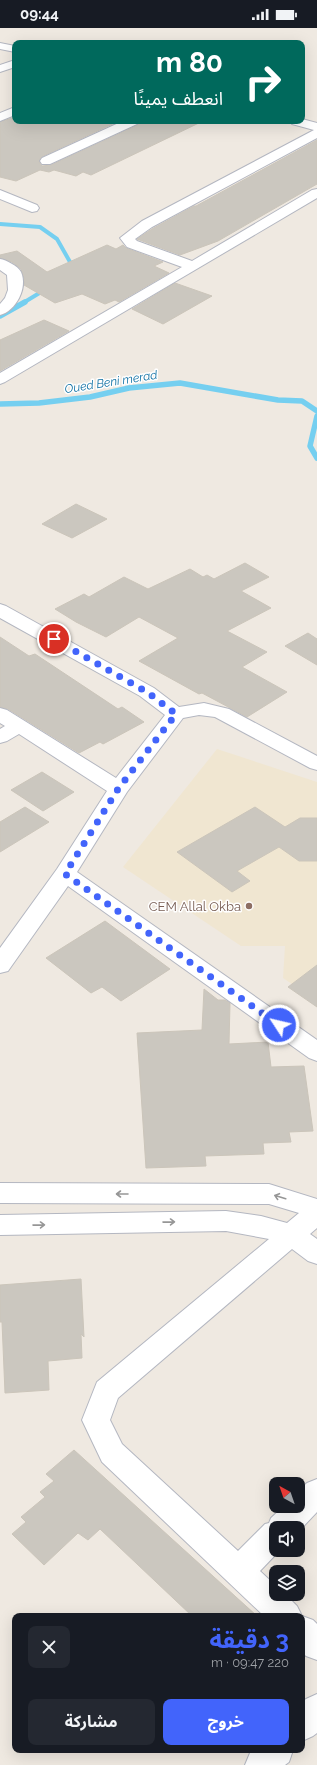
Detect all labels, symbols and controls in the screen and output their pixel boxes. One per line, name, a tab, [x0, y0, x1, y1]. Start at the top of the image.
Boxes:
text: 09:44	[20, 5, 59, 23]
text: 80 m	[156, 46, 223, 79]
icon: right	[237, 56, 289, 108]
text: انعطف يمينًا	[133, 88, 223, 109]
water label: Oued Beni merad	[64, 368, 159, 396]
pin	[37, 622, 71, 656]
icon: arrive	[43, 628, 65, 650]
place label: CEM Allal Okba	[149, 899, 241, 914]
marker: CEM Allal Okba	[244, 901, 254, 911]
position arrow	[258, 1004, 300, 1046]
one-way arrow	[116, 1190, 129, 1198]
one-way arrow	[273, 1193, 286, 1200]
one-way arrow	[162, 1218, 175, 1226]
one-way arrow	[32, 1221, 45, 1229]
north arrow	[269, 1477, 305, 1513]
map controls	[269, 1477, 305, 1601]
button: sound	[269, 1521, 305, 1557]
button: layers	[269, 1565, 305, 1601]
text: 3 دقيقة	[209, 1625, 289, 1654]
button: close	[28, 1626, 70, 1668]
text: 220 m · 09:47	[211, 1655, 289, 1670]
button: مشاركة	[28, 1699, 155, 1745]
button: خروج	[163, 1699, 289, 1745]

